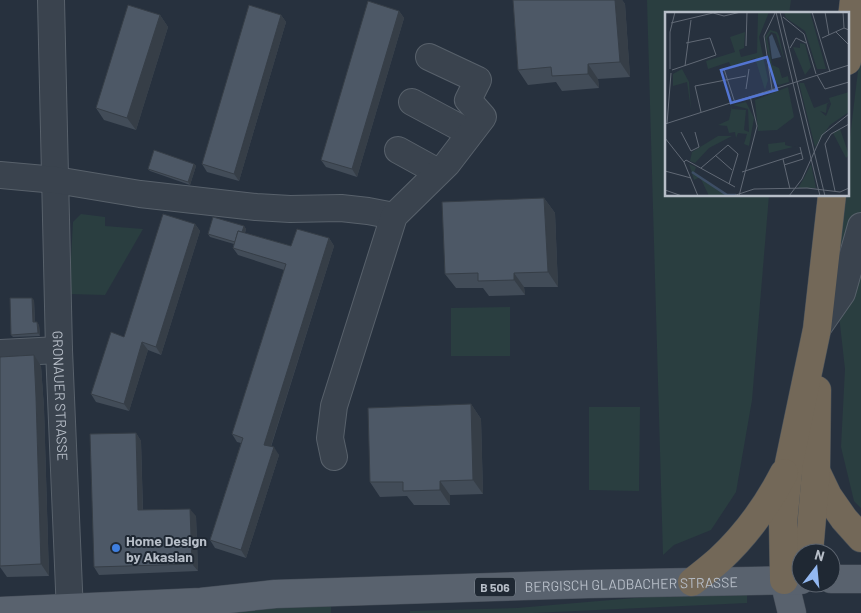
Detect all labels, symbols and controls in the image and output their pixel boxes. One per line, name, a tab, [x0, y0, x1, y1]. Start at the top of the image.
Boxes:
inset map	[665, 12, 848, 196]
street label: GRONAUER STRASSE	[50, 330, 72, 461]
place label: Home Design by Akaslan	[126, 532, 207, 565]
marker: Home Design by Akaslan	[110, 542, 122, 554]
north arrow	[791, 543, 841, 593]
text: N	[813, 546, 827, 564]
street label: BERGISCH GLADBACHER STRASSE	[524, 573, 738, 595]
road number: B 506	[475, 578, 515, 596]

